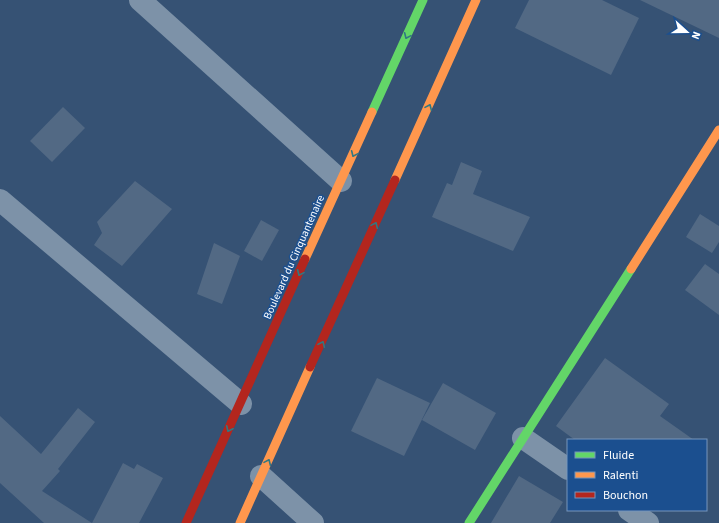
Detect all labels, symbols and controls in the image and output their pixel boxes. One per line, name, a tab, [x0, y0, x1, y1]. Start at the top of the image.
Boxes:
north arrow	[667, 12, 707, 52]
text: N	[688, 29, 704, 42]
one-way arrow	[404, 31, 412, 39]
one-way arrow	[424, 103, 432, 111]
one-way arrow	[350, 150, 358, 157]
street label: Boulevard du Cinquantenaire	[260, 192, 328, 322]
one-way arrow	[371, 222, 379, 229]
one-way arrow	[297, 268, 305, 276]
one-way arrow	[317, 340, 325, 348]
one-way arrow	[226, 425, 234, 433]
legend	[567, 439, 707, 511]
text: Fluide	[603, 447, 634, 464]
one-way arrow	[263, 458, 271, 466]
text: Ralenti	[603, 467, 638, 484]
text: Bouchon	[603, 487, 648, 504]

